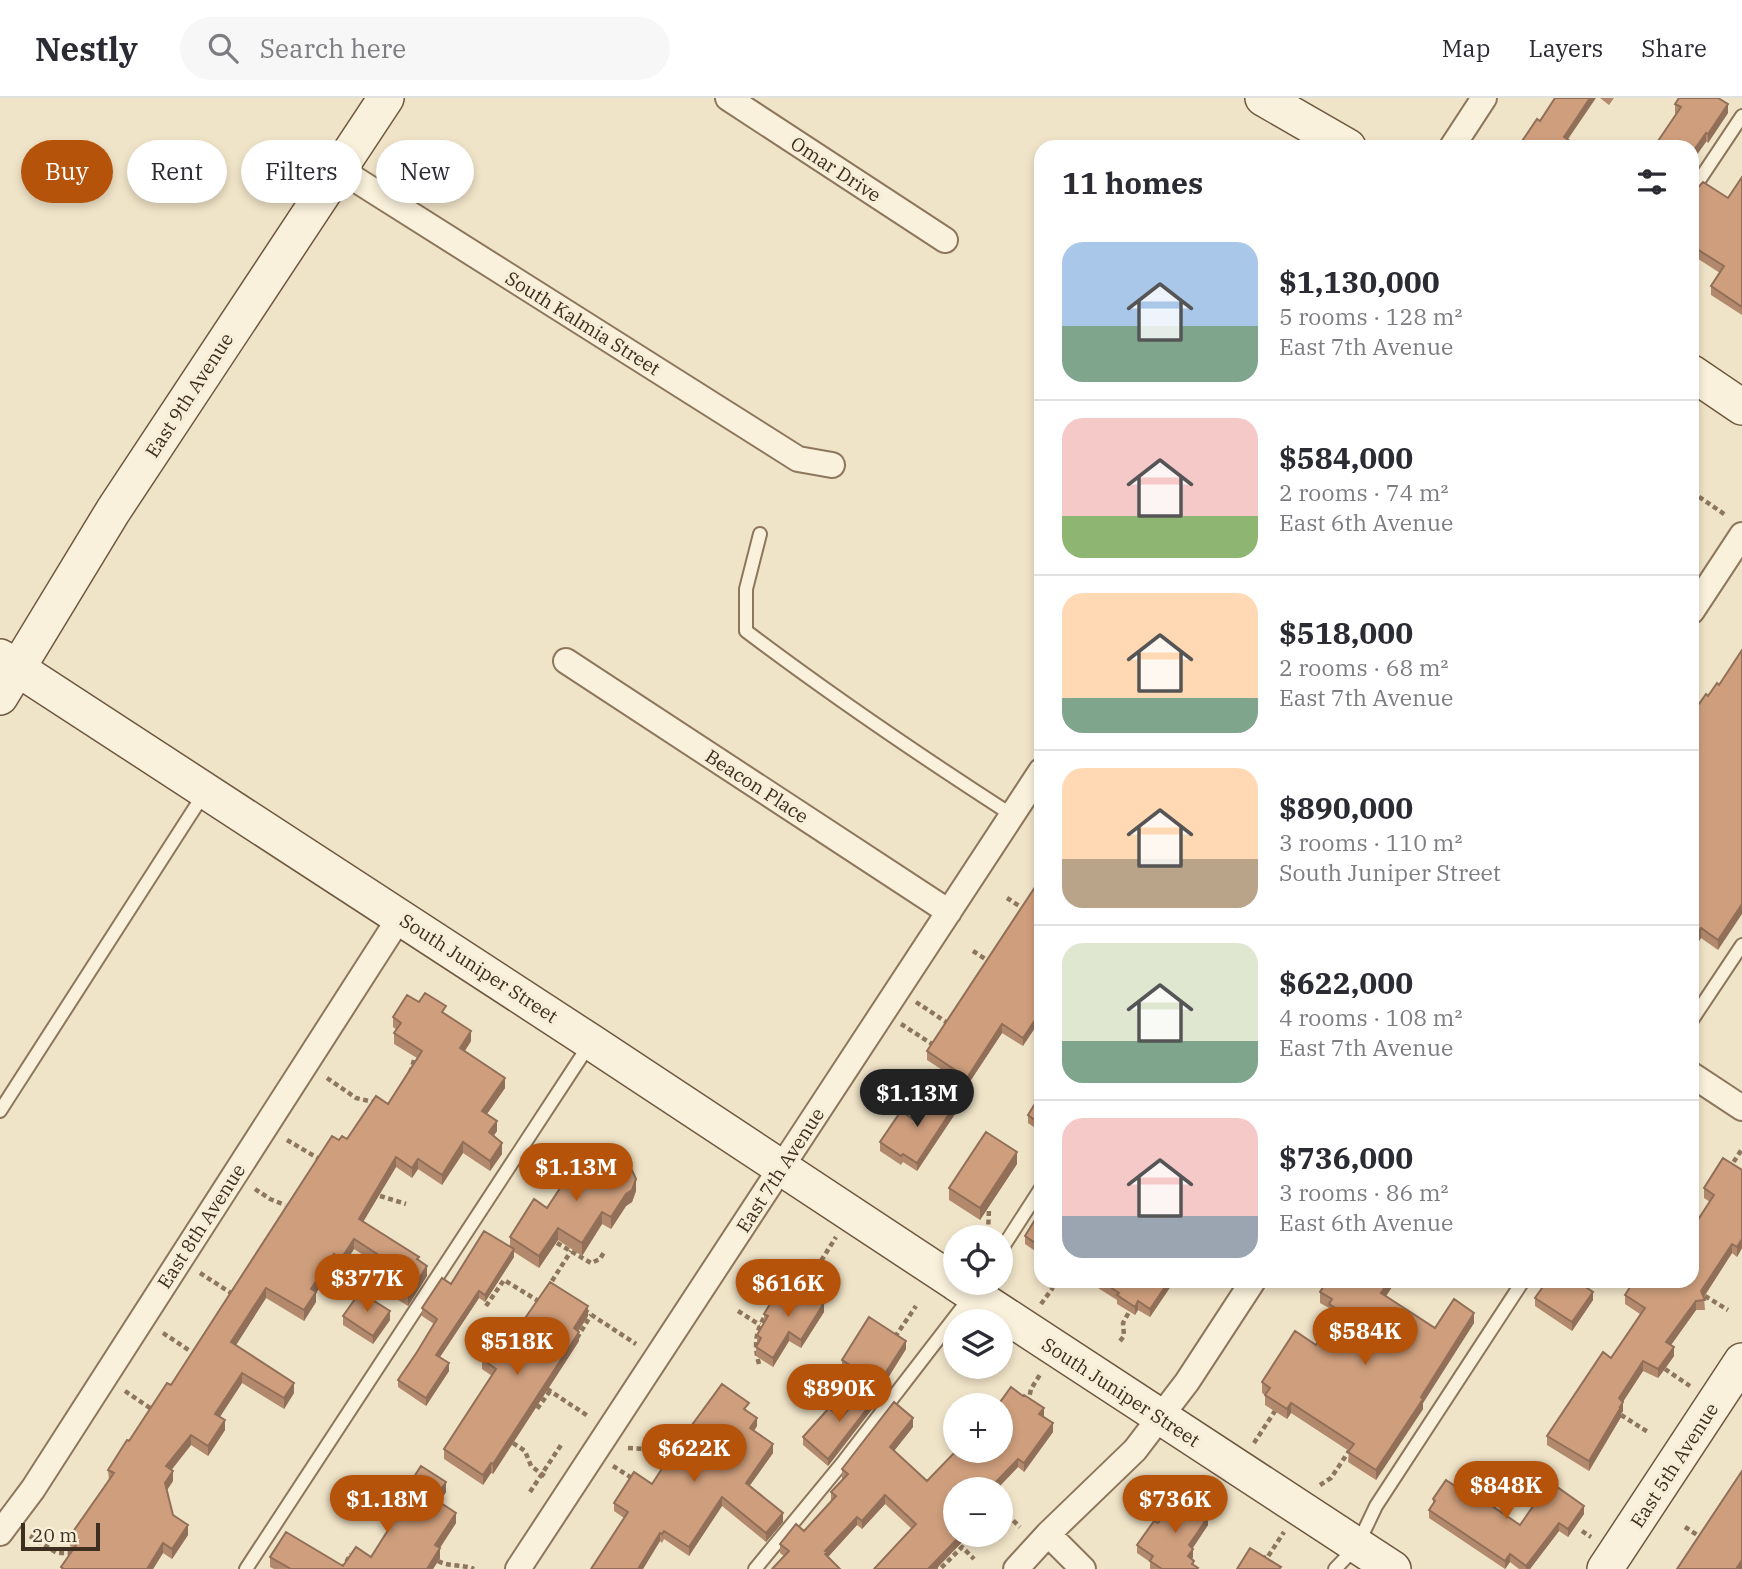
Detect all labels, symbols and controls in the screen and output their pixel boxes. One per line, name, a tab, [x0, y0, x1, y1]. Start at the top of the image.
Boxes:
search box	[180, 17, 670, 80]
text: Nestly	[35, 27, 138, 70]
icon: search	[204, 29, 242, 67]
text: Search here	[260, 31, 406, 65]
text: Map	[1442, 32, 1490, 64]
text: Layers	[1528, 32, 1603, 64]
text: Share	[1641, 32, 1707, 64]
street label: Omar Drive	[786, 131, 886, 207]
chip: Buy	[21, 140, 113, 203]
chip: Rent	[127, 140, 227, 203]
chip: Filters	[241, 140, 362, 203]
chip: New	[376, 140, 474, 203]
text: 11 homes	[1062, 163, 1203, 202]
icon: filters	[1633, 163, 1671, 201]
text: $1,130,000	[1279, 262, 1440, 301]
street label: South Kalmia Street	[501, 266, 665, 381]
icon: home	[1118, 270, 1202, 354]
text: 5 rooms · 128 m²	[1279, 301, 1462, 331]
street label: East 9th Avenue	[140, 328, 238, 462]
text: East 7th Avenue	[1279, 331, 1453, 361]
text: $584,000	[1279, 438, 1413, 477]
icon: home	[1118, 446, 1202, 530]
text: 2 rooms · 74 m²	[1279, 477, 1449, 507]
text: East 6th Avenue	[1279, 507, 1453, 537]
text: $518,000	[1279, 613, 1413, 652]
icon: home	[1118, 621, 1202, 705]
text: 2 rooms · 68 m²	[1279, 652, 1449, 682]
text: East 7th Avenue	[1279, 682, 1453, 712]
street label: Beacon Place	[701, 744, 813, 828]
text: $890,000	[1279, 788, 1413, 827]
icon: home	[1118, 796, 1202, 880]
text: 3 rooms · 110 m²	[1279, 827, 1462, 857]
text: South Juniper Street	[1279, 857, 1501, 887]
street label: South Juniper Street	[396, 908, 563, 1028]
text: $622,000	[1279, 963, 1413, 1002]
icon: home	[1118, 971, 1202, 1055]
text: 4 rooms · 108 m²	[1279, 1002, 1462, 1032]
text: East 7th Avenue	[1279, 1032, 1453, 1062]
pin: $1.13M	[860, 1070, 974, 1129]
text: $1.13M	[876, 1077, 958, 1107]
street label: East 7th Avenue	[731, 1103, 829, 1237]
text: $736,000	[1279, 1138, 1413, 1177]
pin: $1.13M	[519, 1144, 633, 1203]
icon: home	[1118, 1146, 1202, 1230]
text: $1.13M	[535, 1151, 617, 1181]
street label: East 8th Avenue	[152, 1159, 250, 1293]
text: 3 rooms · 86 m²	[1279, 1177, 1449, 1207]
text: East 6th Avenue	[1279, 1207, 1453, 1237]
map controls	[943, 1225, 1013, 1547]
button: locate	[943, 1225, 1013, 1295]
pin: $377K	[318, 1254, 416, 1314]
pin: $616K	[739, 1260, 837, 1319]
text: $377K	[331, 1262, 403, 1292]
text: $616K	[752, 1267, 824, 1297]
pin: $584K	[1316, 1308, 1414, 1367]
button: layers	[943, 1309, 1013, 1379]
text: $584K	[1329, 1315, 1401, 1345]
pin: $518K	[468, 1318, 566, 1377]
text: $518K	[481, 1325, 553, 1355]
street label: South Juniper Street	[1038, 1332, 1205, 1452]
pin: $890K	[790, 1364, 888, 1424]
text: $890K	[803, 1372, 875, 1402]
button: +	[943, 1393, 1013, 1463]
street label: East 5th Avenue	[1625, 1398, 1723, 1532]
pin: $622K	[645, 1424, 743, 1484]
text: $622K	[658, 1432, 730, 1462]
pin: $848K	[1457, 1462, 1555, 1521]
text: $848K	[1470, 1469, 1542, 1499]
pin: $1.18M	[330, 1476, 444, 1535]
pin: $736K	[1126, 1476, 1224, 1535]
button: −	[943, 1477, 1013, 1547]
text: $1.18M	[346, 1483, 428, 1513]
text: $736K	[1139, 1483, 1211, 1513]
scale bar	[21, 1520, 100, 1552]
text: 20 m	[32, 1523, 77, 1547]

